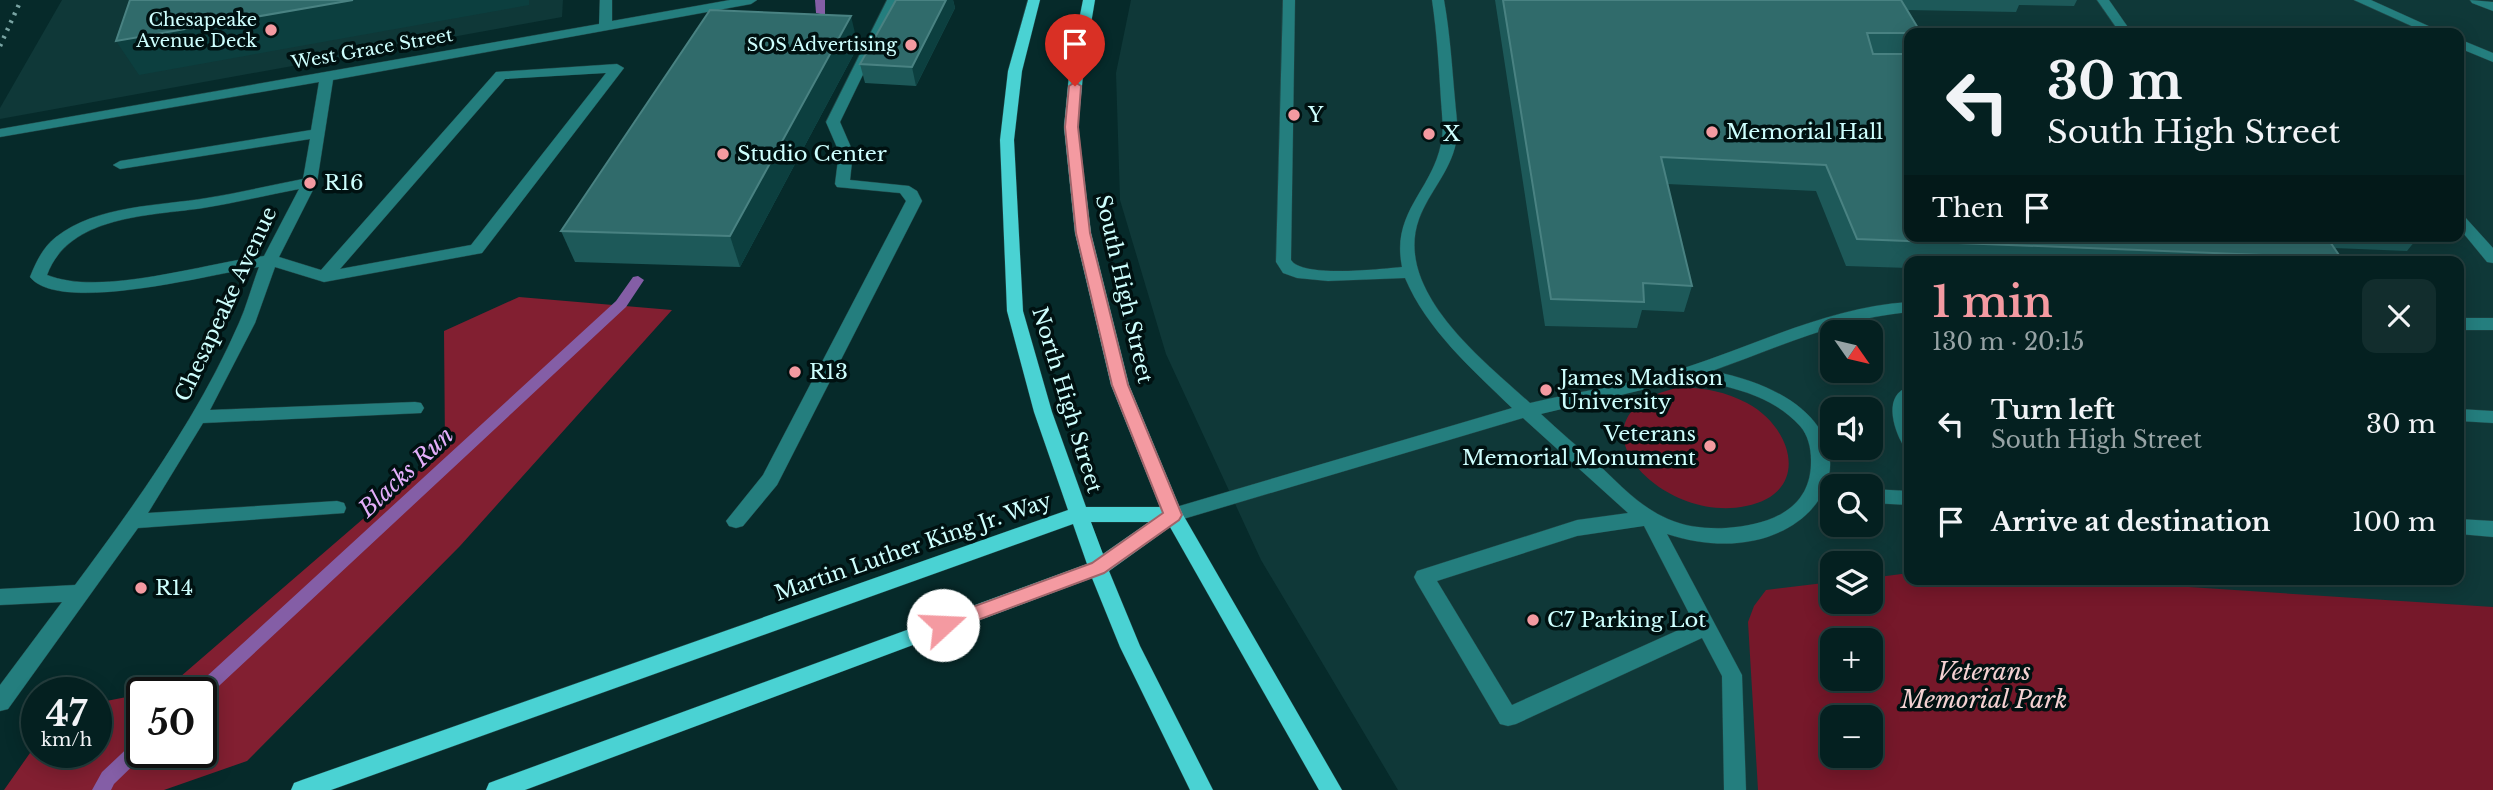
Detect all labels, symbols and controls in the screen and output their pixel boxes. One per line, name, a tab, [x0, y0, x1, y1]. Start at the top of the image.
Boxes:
place label: Chesapeake Avenue Deck	[135, 9, 257, 52]
pin	[1045, 14, 1105, 86]
marker: Chesapeake Avenue Deck	[263, 22, 279, 38]
street label: West Grace Street	[288, 24, 455, 74]
icon: arrive	[1056, 25, 1094, 63]
place label: SOS Advertising	[747, 34, 897, 56]
marker: SOS Advertising	[903, 37, 919, 53]
text: 30 m	[2047, 51, 2182, 112]
icon: left	[1932, 56, 2023, 147]
place label: Y	[1307, 102, 1324, 128]
marker: Y	[1286, 107, 1302, 123]
text: South High Street	[2047, 112, 2340, 152]
place label: Memorial Hall	[1726, 119, 1883, 145]
place label: X	[1443, 121, 1461, 147]
marker: Memorial Hall	[1704, 124, 1720, 140]
marker: X	[1421, 126, 1437, 142]
place label: Studio Center	[737, 141, 887, 167]
marker: Studio Center	[715, 146, 731, 162]
place label: R16	[324, 170, 363, 196]
marker: R16	[302, 175, 318, 191]
icon: arrive	[2018, 189, 2056, 227]
street label: South High Street	[1090, 192, 1158, 386]
text: Then	[1932, 192, 2004, 224]
street label: Chesapeake Avenue	[169, 203, 283, 405]
text: 1 min	[1932, 276, 2053, 328]
button: close	[2362, 279, 2436, 353]
street label: North High Street	[1026, 304, 1108, 496]
north arrow	[1820, 320, 1883, 383]
map controls	[1820, 320, 1883, 768]
text: 130 m · 20:15	[1932, 328, 2084, 356]
place label: R13	[809, 359, 848, 385]
marker: R13	[787, 364, 803, 380]
place label: James Madison University	[1557, 365, 1723, 415]
marker: James Madison University	[1538, 382, 1554, 398]
text: Turn left	[1991, 394, 2115, 426]
button: sound	[1820, 397, 1883, 460]
icon: left	[1932, 405, 1970, 443]
text: 30 m	[2366, 408, 2436, 440]
water label: Blacks Run	[352, 421, 459, 524]
place label: Veterans Memorial Monument	[1462, 421, 1696, 471]
text: South High Street	[1991, 426, 2202, 454]
marker: Veterans Memorial Monument	[1702, 438, 1718, 454]
button: search	[1820, 474, 1883, 537]
street label: Martin Luther King Jr. Way	[771, 487, 1055, 607]
icon: arrive	[1932, 503, 1970, 541]
text: Arrive at destination	[1991, 506, 2271, 538]
text: 100 m	[2352, 506, 2436, 538]
button: layers	[1820, 551, 1883, 614]
place label: R14	[155, 575, 193, 601]
marker: R14	[133, 580, 149, 596]
position arrow	[906, 588, 980, 662]
place label: C7 Parking Lot	[1547, 607, 1706, 633]
marker: C7 Parking Lot	[1525, 612, 1541, 628]
button: +	[1820, 628, 1883, 691]
park label: Veterans Memorial Park	[1900, 657, 2067, 714]
speed limit sign: 50	[126, 677, 217, 768]
text: 47	[46, 692, 87, 735]
button: −	[1820, 705, 1883, 768]
text: km/h	[41, 729, 92, 751]

